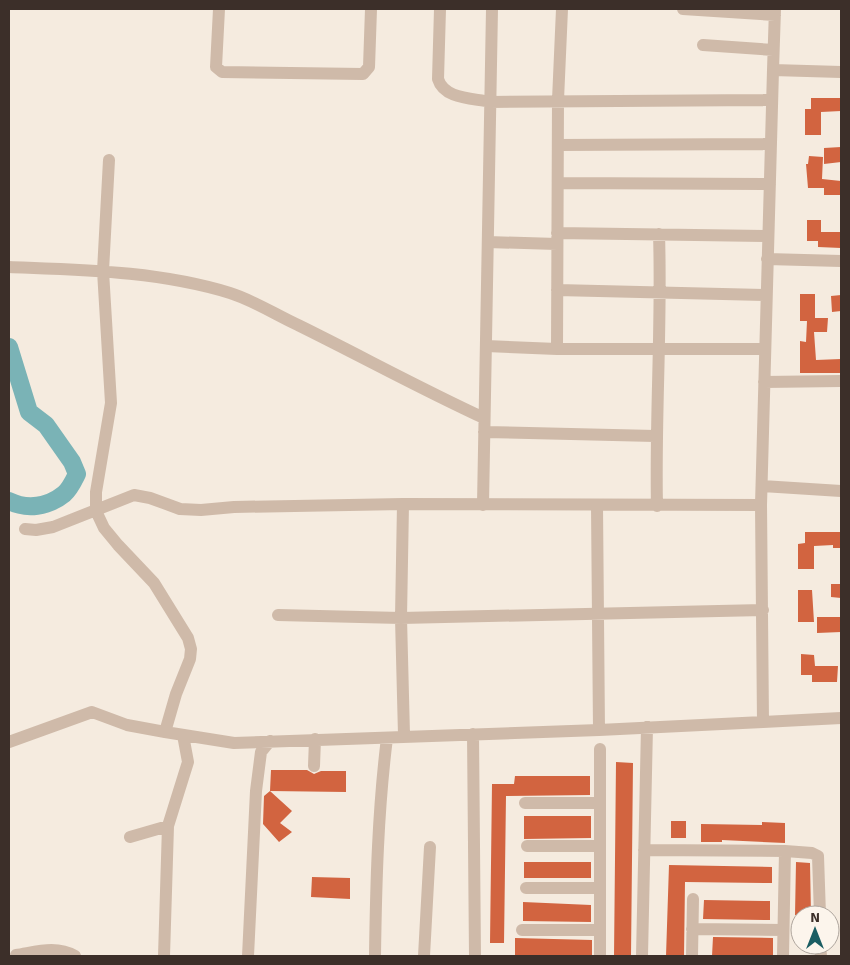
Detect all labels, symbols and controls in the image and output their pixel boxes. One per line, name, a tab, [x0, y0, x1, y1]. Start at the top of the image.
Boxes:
north arrow	[790, 905, 840, 955]
text: N	[810, 909, 820, 926]

